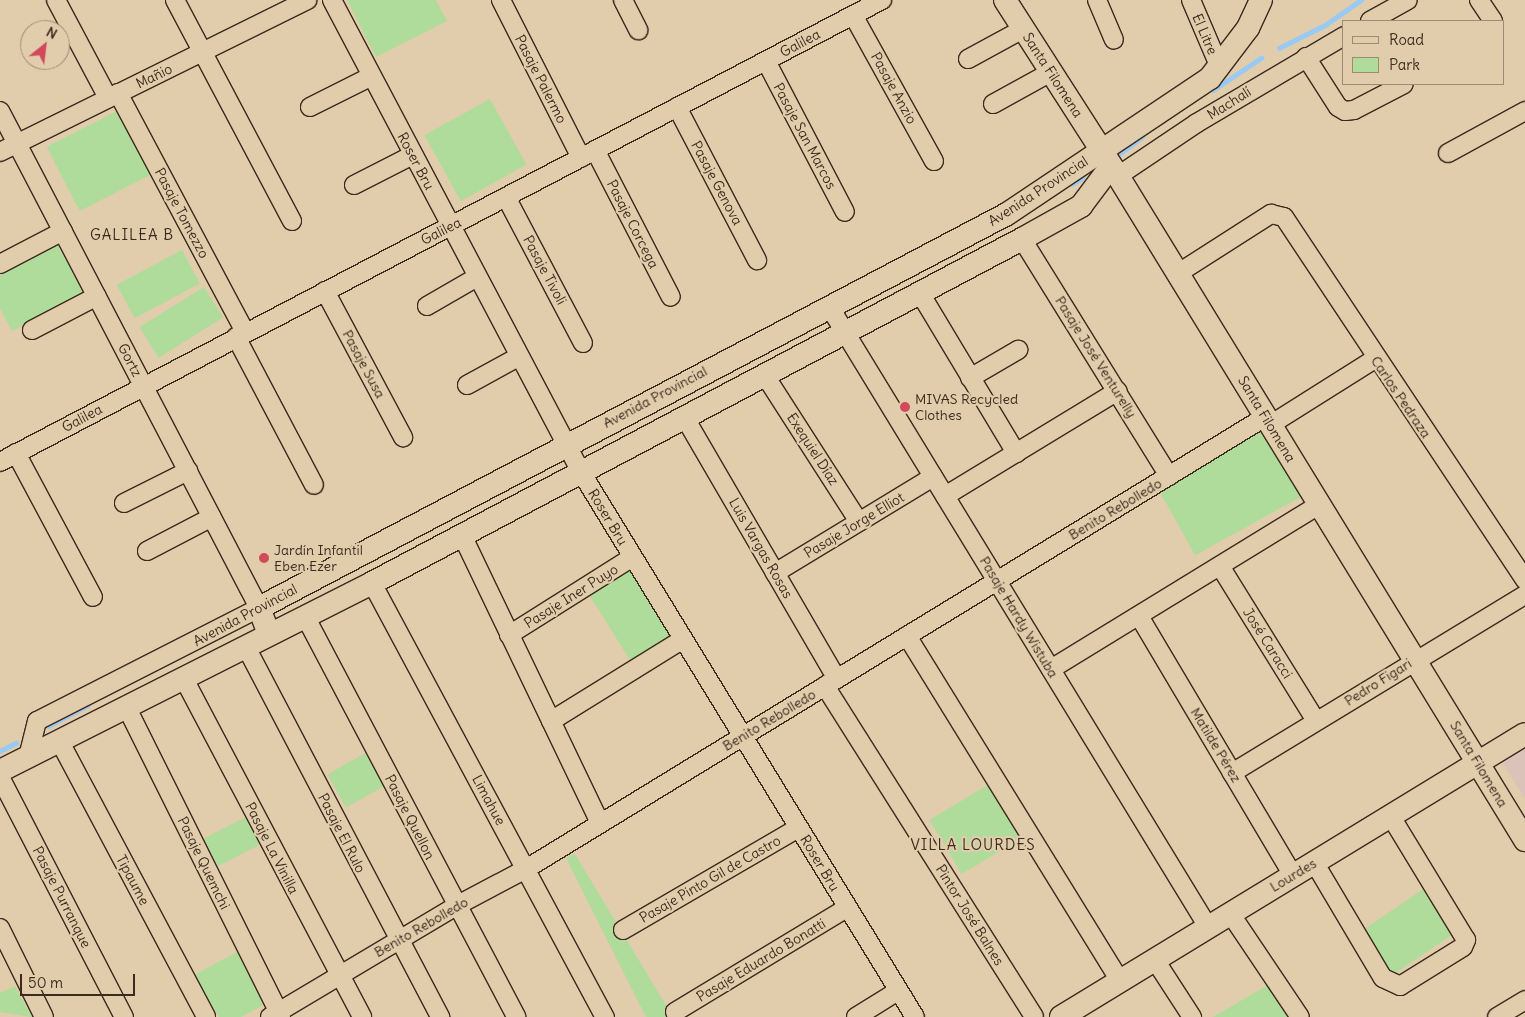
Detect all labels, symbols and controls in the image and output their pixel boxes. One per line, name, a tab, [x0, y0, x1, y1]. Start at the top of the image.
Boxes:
street label: El Litre	[1189, 11, 1221, 57]
north arrow	[20, 20, 70, 70]
legend	[1342, 20, 1505, 85]
text: N	[43, 23, 60, 43]
street label: Galilea	[777, 25, 823, 61]
street label: Santa Filomena	[1019, 29, 1087, 121]
text: Road	[1389, 30, 1424, 49]
street label: Pasaje Palermo	[511, 32, 571, 126]
street label: Pasaje Anzio	[867, 49, 921, 127]
text: Park	[1389, 55, 1420, 74]
street label: Mañio	[133, 60, 175, 92]
street label: Pasaje San Marcos	[770, 80, 840, 192]
street label: Machalí	[1204, 83, 1254, 123]
street label: Roser Bru	[394, 129, 438, 193]
street label: Pasaje Genova	[688, 138, 746, 228]
street label: Avenida Provincial	[985, 153, 1091, 229]
street label: Pasaje Tomezzo	[151, 165, 213, 261]
street label: Pasaje Corcega	[603, 177, 663, 271]
street label: Galilea	[418, 214, 464, 248]
district label: GALILEA B	[89, 226, 175, 244]
street label: Pasaje Tivoli	[520, 233, 570, 307]
street label: Pasaje José Venturelly	[1052, 293, 1140, 421]
street label: Pasaje Susa	[339, 327, 389, 401]
street label: Gortz	[114, 341, 146, 379]
street label: Carlos Pedraza	[1367, 353, 1435, 441]
street label: Avenida Provincial	[600, 363, 710, 431]
street label: Santa Filomena	[1235, 373, 1299, 465]
place label: MIVAS Recycled Clothes	[915, 391, 1018, 424]
street label: Galilea	[59, 400, 105, 436]
marker: MIVAS Recycled Clothes	[899, 401, 911, 413]
street label: Exequiel Díaz	[783, 410, 843, 488]
street label: Benito Rebolledo	[1065, 475, 1165, 543]
street label: Roser Bru	[585, 486, 631, 548]
street label: Pasaje Jorge Elliot	[801, 489, 907, 561]
street label: Luis Vargas Rosas	[725, 495, 797, 601]
place label: Jardín Infantil Eben Ezer	[274, 542, 363, 574]
marker: Jardín Infantil Eben Ezer	[258, 552, 270, 564]
street label: Pasaje Hardy Wistuba	[976, 553, 1062, 681]
street label: Pasaje Iner Puyo	[521, 560, 621, 632]
street label: Avenida Provincial	[190, 581, 300, 649]
street label: José Caracci	[1240, 605, 1296, 681]
street label: Pedro Figari	[1341, 655, 1415, 709]
street label: Benito Rebolledo	[719, 686, 819, 754]
street label: Matilde Pérez	[1187, 705, 1245, 785]
street label: Santa Filomena	[1447, 718, 1511, 810]
street label: Pasaje Quellon	[381, 772, 439, 862]
street label: Limahue	[469, 772, 509, 828]
street label: Pasaje El Rulo	[315, 790, 369, 876]
street label: Pasaje La Vinilla	[242, 799, 302, 897]
street label: Pasaje Quemchi	[174, 814, 234, 912]
street label: Pasaje Pinto Gil de Castro	[636, 832, 784, 926]
street label: Roser Bru	[797, 832, 843, 894]
district label: VILLA LOURDES	[909, 836, 1037, 854]
street label: Pasaje Purranque	[29, 843, 95, 951]
street label: Tipaume	[113, 852, 153, 908]
street label: Lourdes	[1267, 855, 1319, 895]
street label: Pintor José Balnes	[932, 861, 1008, 969]
street label: Benito Rebolledo	[371, 893, 471, 961]
street label: Pasaje Eduardo Bonatti	[693, 915, 829, 1005]
scale bar	[22, 964, 138, 996]
text: 50 m	[28, 973, 63, 992]

